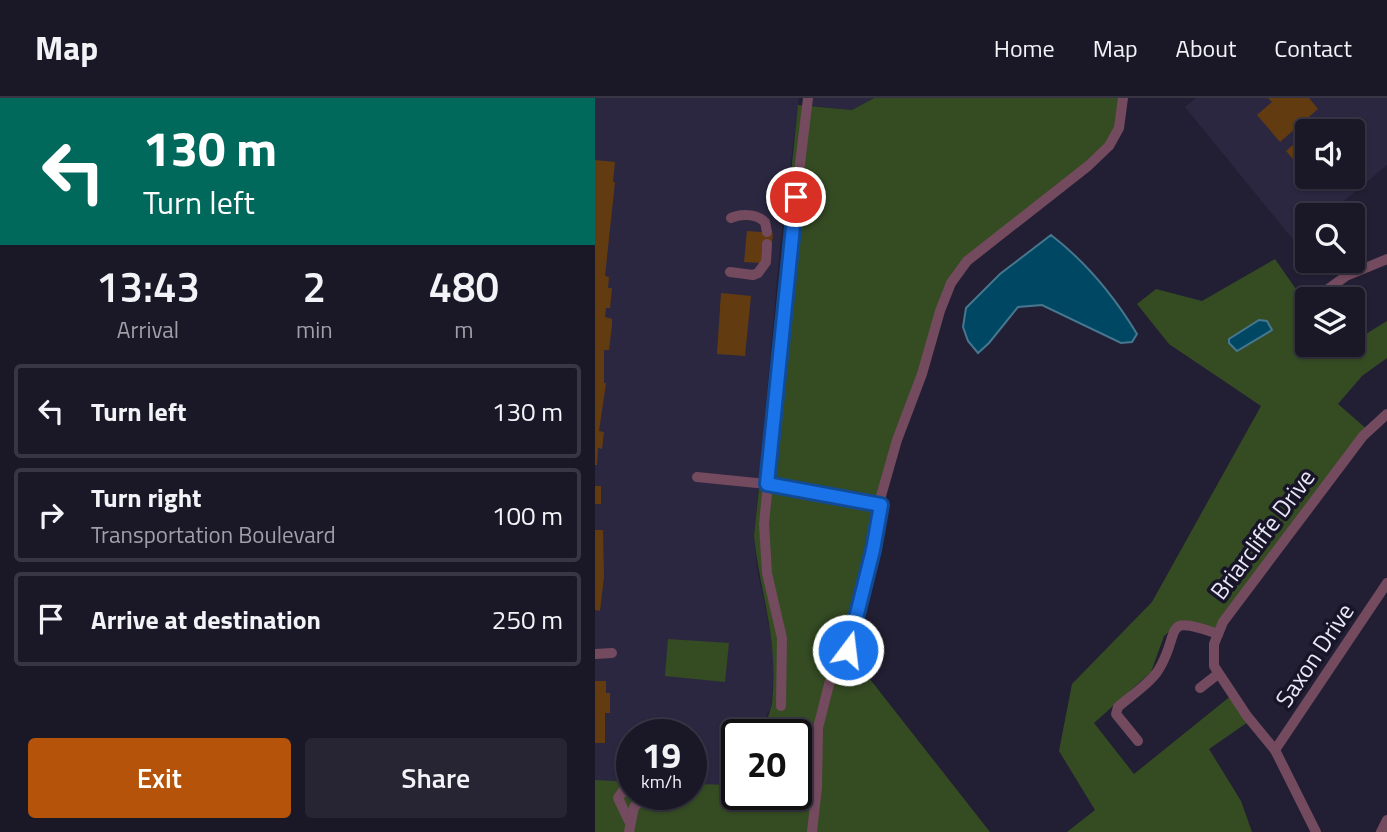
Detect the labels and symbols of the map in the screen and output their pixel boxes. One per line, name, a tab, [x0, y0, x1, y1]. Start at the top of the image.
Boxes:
pin	[766, 167, 826, 227]
street label: Briarcliffe Drive	[1201, 461, 1323, 607]
street label: Saxon Drive	[1266, 596, 1362, 714]
position arrow	[811, 613, 885, 687]
speed limit sign: 20	[721, 719, 812, 810]

